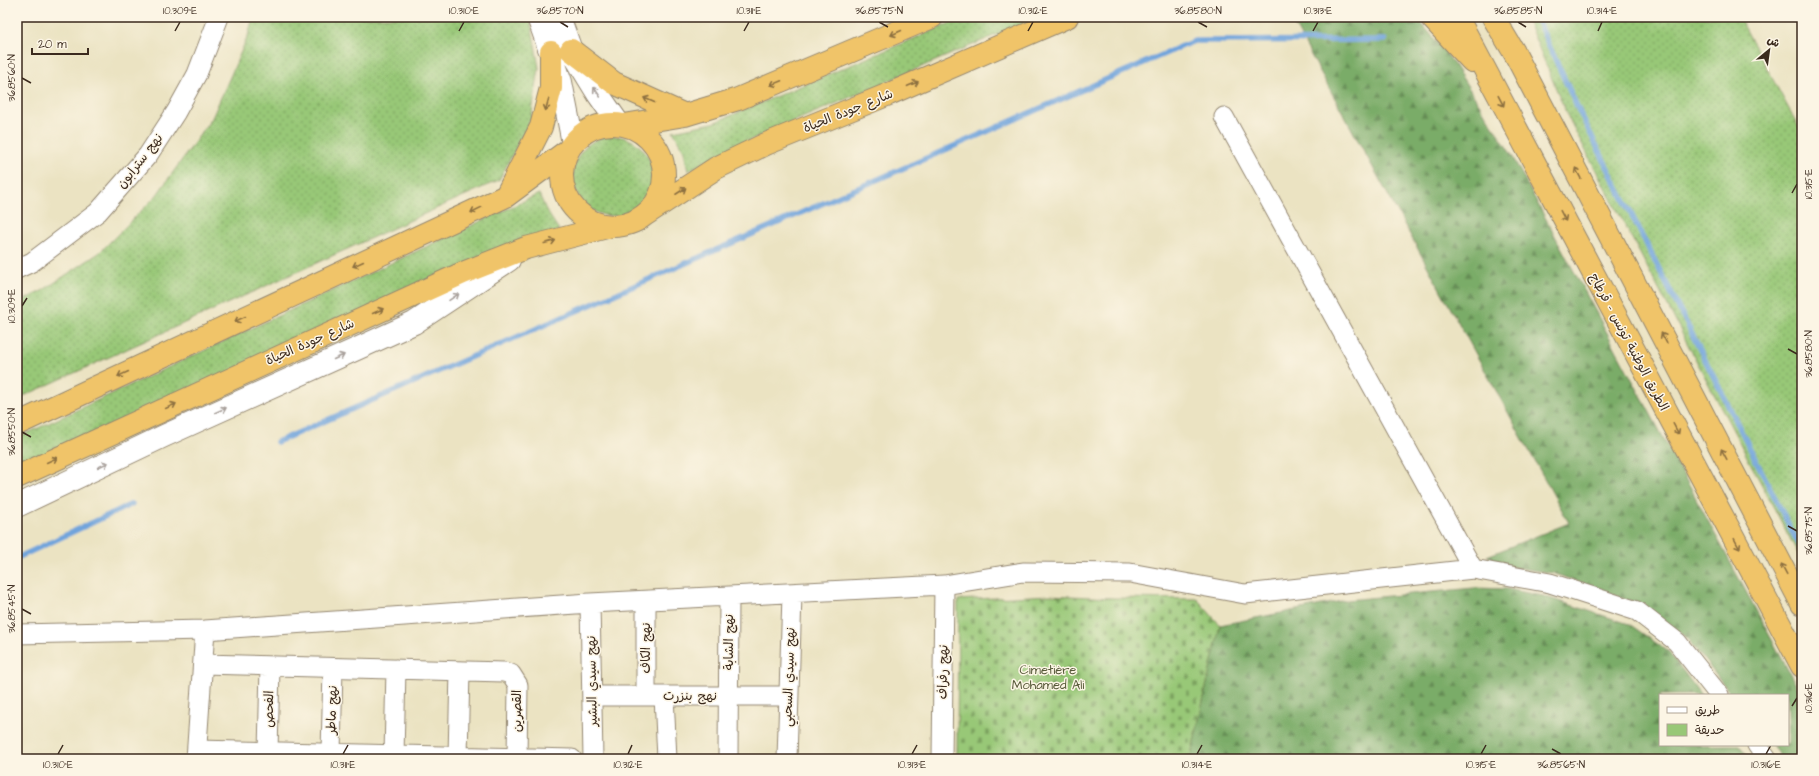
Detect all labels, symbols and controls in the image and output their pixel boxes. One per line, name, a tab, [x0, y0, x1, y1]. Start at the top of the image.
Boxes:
text: 10.309°E	[163, 4, 197, 18]
text: 10.310°E	[449, 4, 479, 18]
text: 36.8570°N	[536, 4, 584, 18]
text: 10.311°E	[737, 4, 761, 18]
text: 36.8575°N	[855, 4, 903, 18]
text: 10.312°E	[1018, 4, 1048, 18]
text: 36.8580°N	[1174, 4, 1222, 18]
text: 10.313°E	[1304, 4, 1332, 18]
text: 36.8585°N	[1494, 4, 1542, 18]
text: 10.314°E	[1587, 4, 1617, 18]
one-way arrow	[891, 29, 903, 37]
scale bar	[32, 30, 88, 56]
north arrow	[1749, 30, 1789, 70]
text: ش	[1765, 32, 1783, 51]
text: 20 m	[38, 36, 67, 53]
text: 36.8560°N	[5, 54, 19, 102]
one-way arrow	[771, 80, 783, 87]
one-way arrow	[906, 80, 918, 87]
street label: شارع جودة الحياة	[800, 85, 896, 137]
one-way arrow	[593, 87, 601, 98]
one-way arrow	[1498, 95, 1506, 107]
one-way arrow	[643, 96, 655, 103]
one-way arrow	[543, 98, 550, 111]
street label: نهج سترابون	[113, 130, 167, 192]
one-way arrow	[1574, 168, 1581, 180]
text: 10.315°E	[1802, 169, 1816, 199]
one-way arrow	[675, 187, 686, 195]
one-way arrow	[471, 207, 483, 214]
one-way arrow	[1559, 210, 1567, 222]
one-way arrow	[543, 238, 556, 245]
one-way arrow	[352, 261, 364, 268]
street label: الطريق الوطنية تونس - قرطاج	[1585, 270, 1673, 414]
text: 10.309°E	[5, 289, 19, 323]
one-way arrow	[448, 293, 459, 301]
one-way arrow	[372, 307, 384, 314]
street label: شارع جودة الحياة	[263, 314, 357, 370]
one-way arrow	[235, 316, 247, 323]
text: 36.8580°N	[1802, 330, 1816, 378]
one-way arrow	[1660, 333, 1667, 345]
one-way arrow	[333, 353, 345, 360]
one-way arrow	[117, 371, 129, 378]
one-way arrow	[164, 402, 176, 409]
one-way arrow	[214, 406, 226, 413]
text: 36.8550°N	[5, 408, 19, 456]
one-way arrow	[1673, 423, 1680, 435]
one-way arrow	[1720, 448, 1727, 460]
one-way arrow	[46, 456, 58, 463]
one-way arrow	[96, 461, 108, 468]
text: 36.8575°N	[1802, 507, 1816, 555]
one-way arrow	[1734, 538, 1742, 550]
one-way arrow	[1780, 563, 1787, 575]
text: 36.8545°N	[5, 585, 19, 633]
street label: نهج الشابة	[720, 614, 738, 670]
street label: نهج الكاف	[637, 622, 655, 674]
street label: نهج سيدي السحبي	[778, 627, 802, 727]
street label: نهج سيدي البشير	[582, 635, 602, 728]
street label: نهج رفراف	[934, 644, 952, 700]
park label: Cimetière Mohamed Ali	[1012, 661, 1084, 694]
text: 10.316°E	[1802, 683, 1816, 713]
street label: نهج ماطر	[322, 685, 342, 736]
street label: نهج بنزرت	[663, 687, 717, 705]
street label: الفحص	[260, 690, 278, 728]
street label: القصرين	[508, 690, 526, 732]
legend	[1659, 694, 1789, 746]
text: طريق	[1695, 702, 1720, 719]
text: حديقة	[1695, 722, 1724, 739]
text: 10.310°E	[43, 758, 73, 772]
text: 10.311°E	[331, 758, 355, 772]
text: 10.312°E	[613, 758, 643, 772]
text: 10.313°E	[898, 758, 926, 772]
text: 10.314°E	[1182, 758, 1212, 772]
text: 10.315°E	[1466, 758, 1496, 772]
text: 36.8565°N	[1537, 758, 1585, 772]
text: 10.316°E	[1751, 758, 1781, 772]

